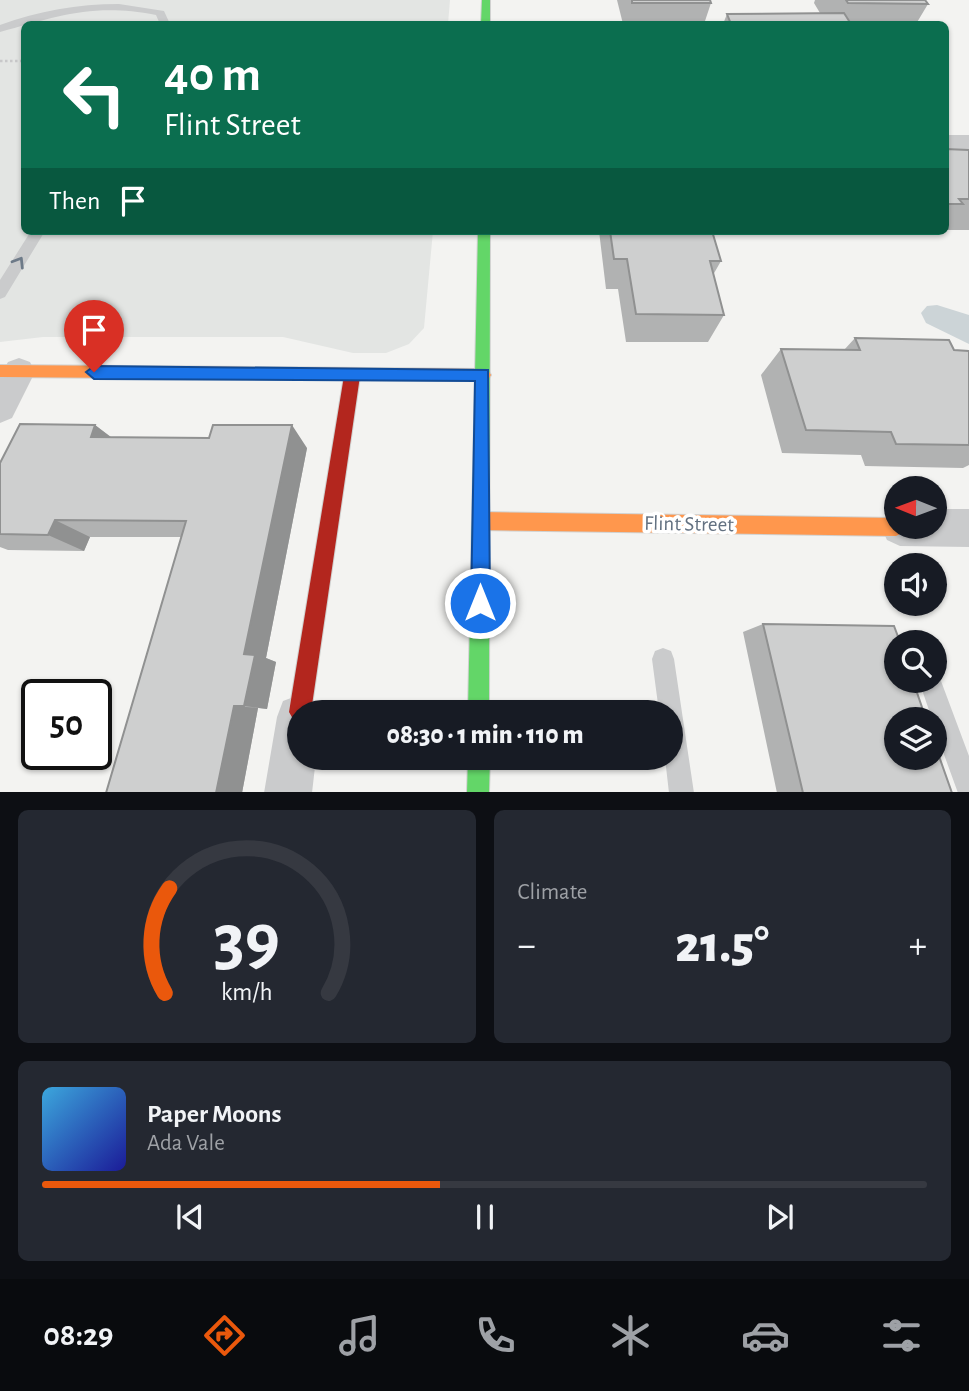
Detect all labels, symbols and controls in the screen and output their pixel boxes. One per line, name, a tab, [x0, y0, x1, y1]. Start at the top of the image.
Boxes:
icon: left	[49, 49, 140, 140]
text: 40 m	[164, 51, 261, 100]
text: Flint Street	[164, 109, 301, 141]
icon: arrive	[114, 182, 152, 220]
text: Then	[49, 188, 100, 214]
one-way arrow	[11, 256, 24, 269]
pin	[64, 300, 124, 372]
icon: arrive	[75, 311, 113, 349]
north arrow	[884, 476, 947, 539]
map controls	[884, 476, 947, 770]
street label: Flint Street	[644, 513, 734, 535]
button: sound	[884, 553, 947, 616]
position arrow	[443, 566, 517, 640]
button: search	[884, 630, 947, 693]
speed limit sign: 50	[21, 679, 112, 770]
button: layers	[884, 707, 947, 770]
text: 08:30 · 1 min · 110 m	[386, 722, 584, 748]
text: Climate	[518, 881, 587, 904]
text: 39	[213, 905, 280, 978]
text: 21.5°	[675, 919, 769, 971]
text: −	[518, 927, 536, 965]
text: +	[909, 927, 927, 965]
text: km/h	[221, 979, 273, 1004]
text: Paper Moons	[147, 1101, 282, 1127]
text: Ada Vale	[147, 1132, 225, 1155]
icon: previous	[171, 1198, 209, 1236]
icon: pause	[466, 1198, 504, 1236]
icon: next	[761, 1198, 799, 1236]
icon: directions	[200, 1311, 249, 1360]
icon: music	[335, 1311, 384, 1360]
icon: phone	[471, 1311, 520, 1360]
icon: climate	[606, 1311, 655, 1360]
icon: car	[741, 1311, 790, 1360]
icon: filters	[877, 1311, 926, 1360]
text: 08:29	[43, 1319, 114, 1351]

